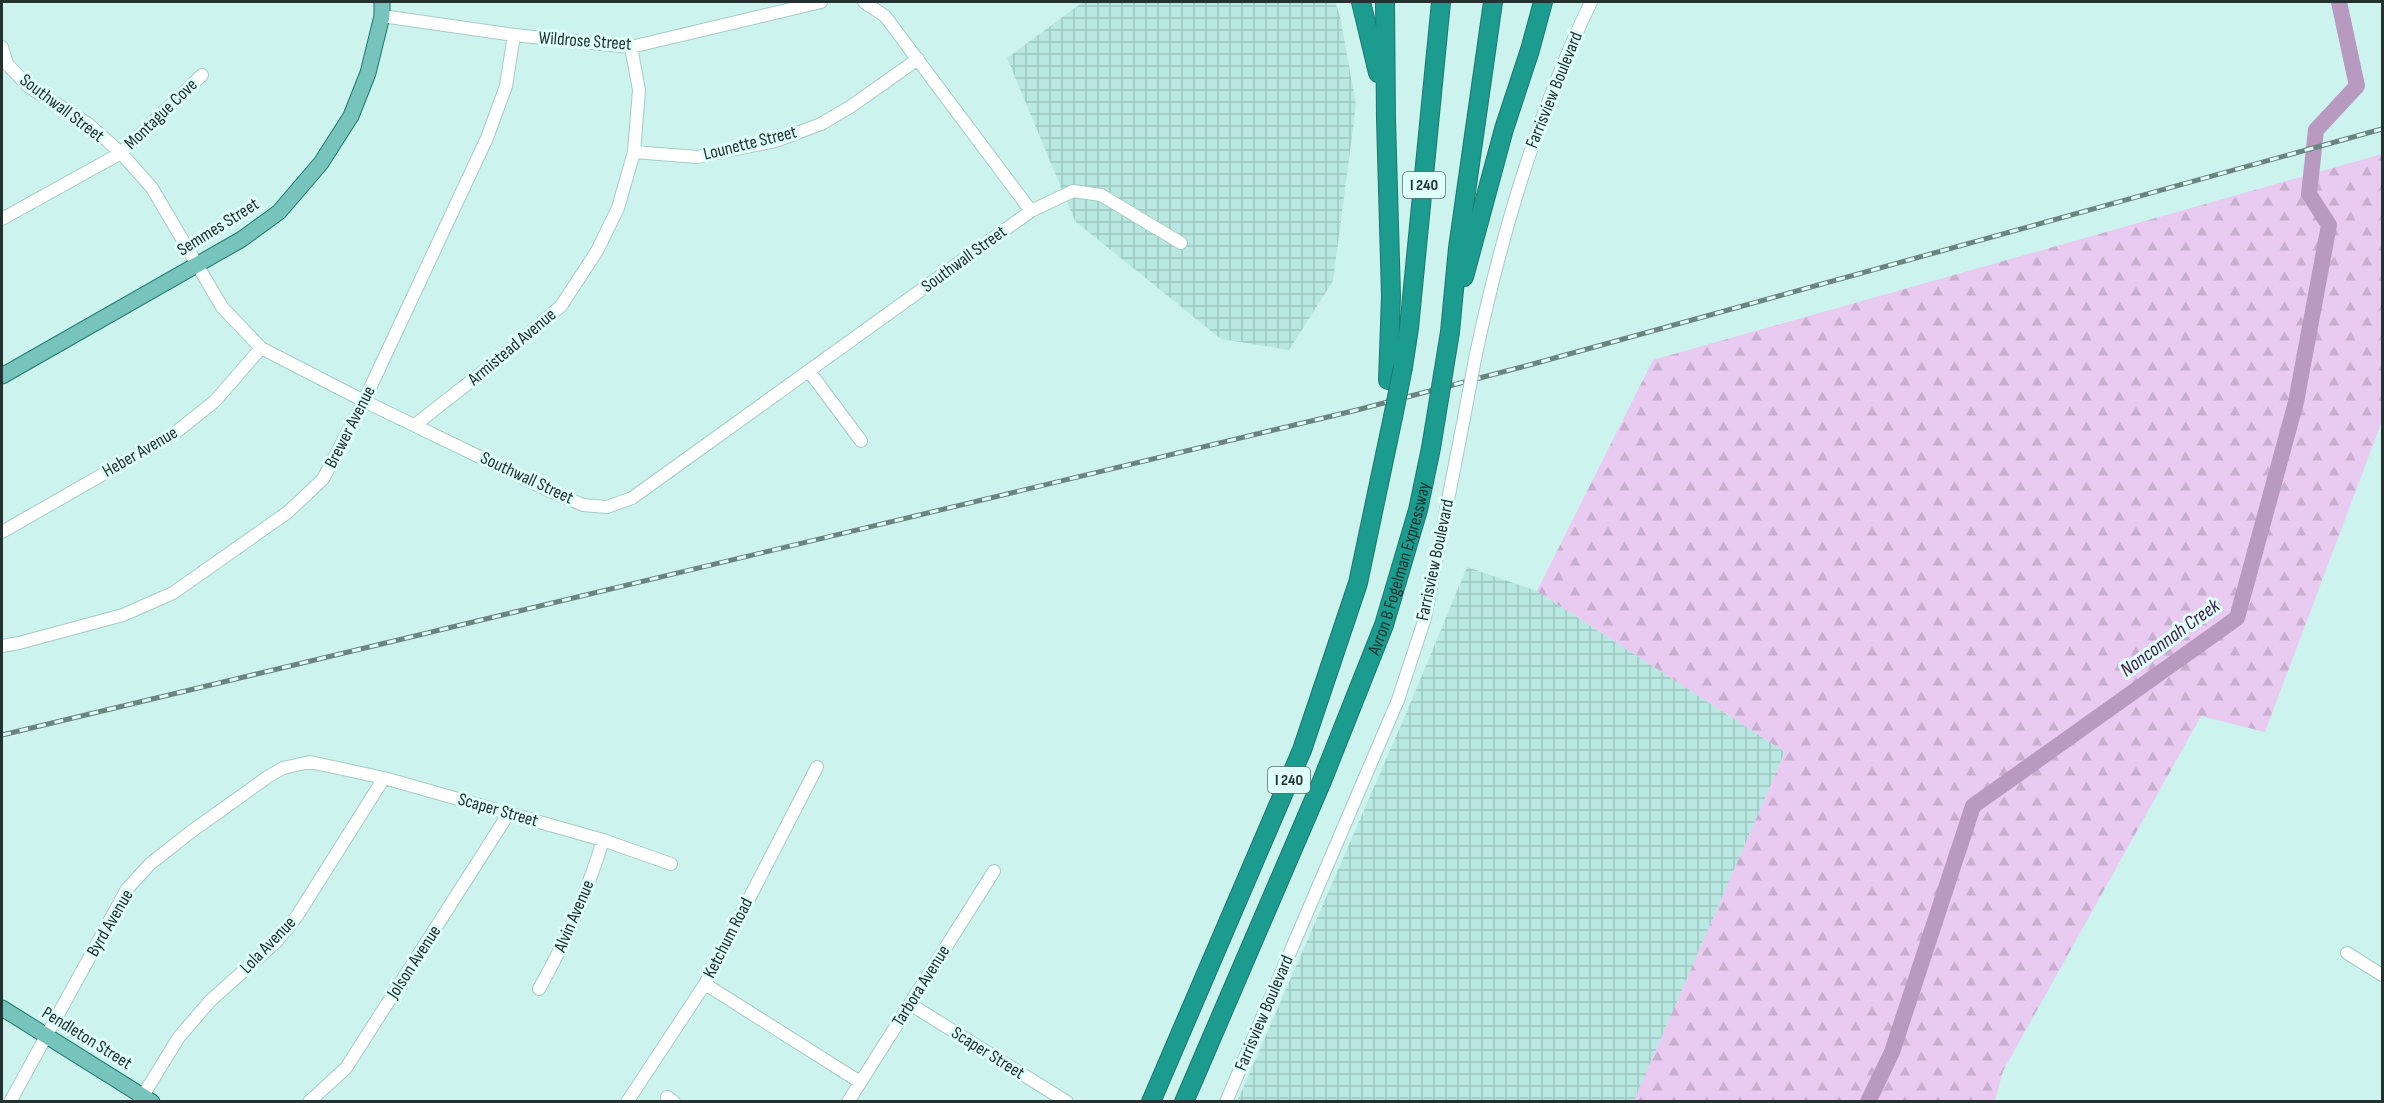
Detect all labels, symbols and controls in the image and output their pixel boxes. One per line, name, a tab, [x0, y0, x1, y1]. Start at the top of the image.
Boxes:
street label: Wildrose Street	[538, 27, 633, 55]
street label: Farrisview Boulevard	[1521, 29, 1587, 151]
street label: Southwall Street	[16, 69, 109, 147]
street label: Montague Cove	[120, 74, 202, 154]
street label: Lounette Street	[701, 121, 799, 165]
road number: I 240	[1403, 172, 1445, 198]
street label: Semmes Street	[173, 193, 263, 260]
street label: Southwall Street	[917, 221, 1011, 297]
street label: Armistead Avenue	[463, 304, 560, 391]
street label: Brewer Avenue	[320, 382, 380, 472]
street label: Heber Avenue	[99, 422, 181, 482]
street label: Southwall Street	[477, 447, 577, 509]
street label: Avron B Fogelman Expressway	[1362, 480, 1434, 659]
street label: Farrisview Boulevard	[1412, 497, 1458, 623]
water label: Nonconnah Creek	[2116, 594, 2225, 682]
road number: I 240	[1268, 767, 1310, 793]
street label: Scaper Street	[456, 789, 541, 832]
street label: Alvin Avenue	[549, 877, 599, 956]
street label: Byrd Avenue	[82, 886, 138, 960]
street label: Ketchum Road	[699, 894, 757, 982]
street label: Lola Avenue	[236, 912, 300, 978]
street label: Jolson Avenue	[382, 921, 445, 1003]
street label: Tarbora Avenue	[888, 941, 954, 1031]
street label: Farrisview Boulevard	[1230, 952, 1298, 1074]
street label: Pendleton Street	[38, 1002, 136, 1074]
street label: Scaper Street	[948, 1022, 1029, 1084]

